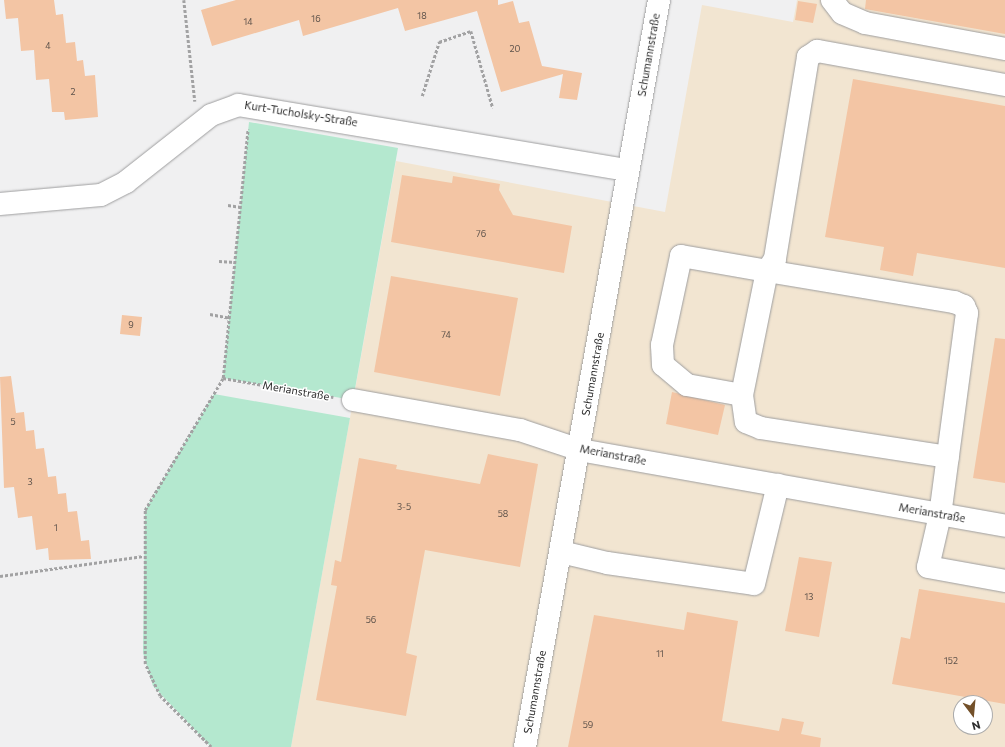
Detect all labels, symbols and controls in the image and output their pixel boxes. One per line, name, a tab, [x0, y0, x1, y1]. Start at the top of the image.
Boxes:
house number: 18	[417, 11, 427, 21]
street label: Schumannstraße	[635, 12, 663, 98]
house number: 16	[311, 14, 321, 24]
house number: 14	[243, 17, 253, 27]
house number: 4	[45, 41, 51, 51]
house number: 20	[510, 44, 520, 54]
house number: 2	[71, 87, 75, 97]
street label: Kurt-Tucholsky-Straße	[243, 99, 359, 129]
house number: 76	[476, 229, 486, 239]
house number: 9	[128, 320, 134, 330]
house number: 74	[441, 330, 451, 340]
street label: Schumannstraße	[579, 331, 607, 417]
street label: Merianstraße	[262, 379, 330, 403]
house number: 5	[10, 417, 16, 427]
street label: Merianstraße	[579, 442, 647, 468]
house number: 3	[27, 477, 33, 487]
street label: Merianstraße	[898, 501, 966, 525]
house number: 3-5	[397, 502, 411, 512]
house number: 58	[498, 509, 508, 519]
house number: 1	[54, 523, 58, 533]
house number: 13	[805, 592, 813, 602]
house number: 56	[366, 615, 376, 625]
street label: Schumannstraße	[521, 649, 549, 735]
house number: 11	[656, 649, 664, 659]
house number: 152	[944, 656, 958, 666]
north arrow	[953, 695, 993, 735]
text: N	[970, 719, 982, 733]
house number: 59	[583, 720, 593, 730]

